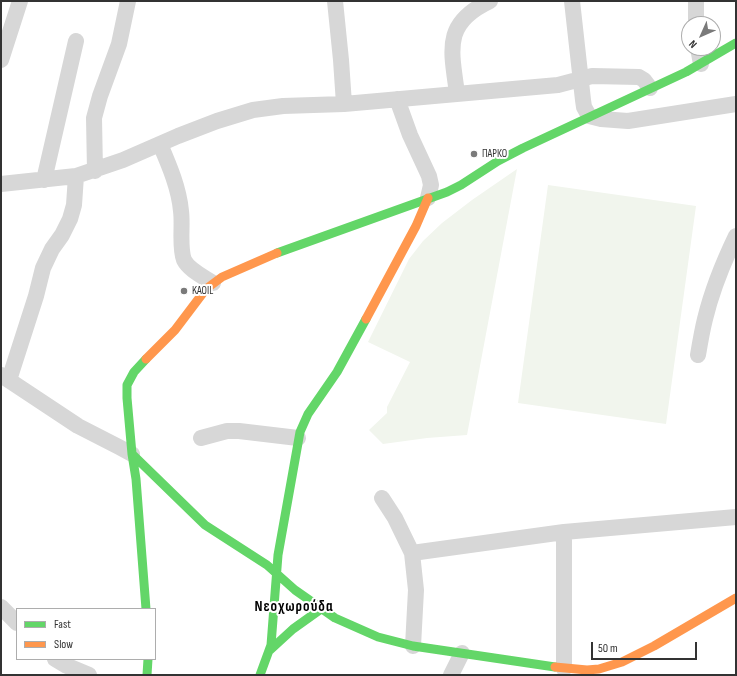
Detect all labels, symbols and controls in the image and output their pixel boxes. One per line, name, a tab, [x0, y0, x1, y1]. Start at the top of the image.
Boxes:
north arrow	[681, 16, 721, 56]
text: N	[686, 37, 700, 51]
place label: ΠΑΡΚΟ	[482, 147, 507, 161]
marker: ΠΑΡΚΟ	[469, 149, 479, 159]
place label: KAOIL	[192, 284, 213, 298]
marker: KAOIL	[179, 286, 189, 296]
district label: Νεοχωρούδα	[255, 598, 333, 616]
legend	[16, 608, 156, 660]
text: Fast	[54, 617, 71, 632]
scale bar	[593, 634, 699, 660]
text: Slow	[54, 637, 73, 652]
text: 50 m	[598, 641, 618, 656]

